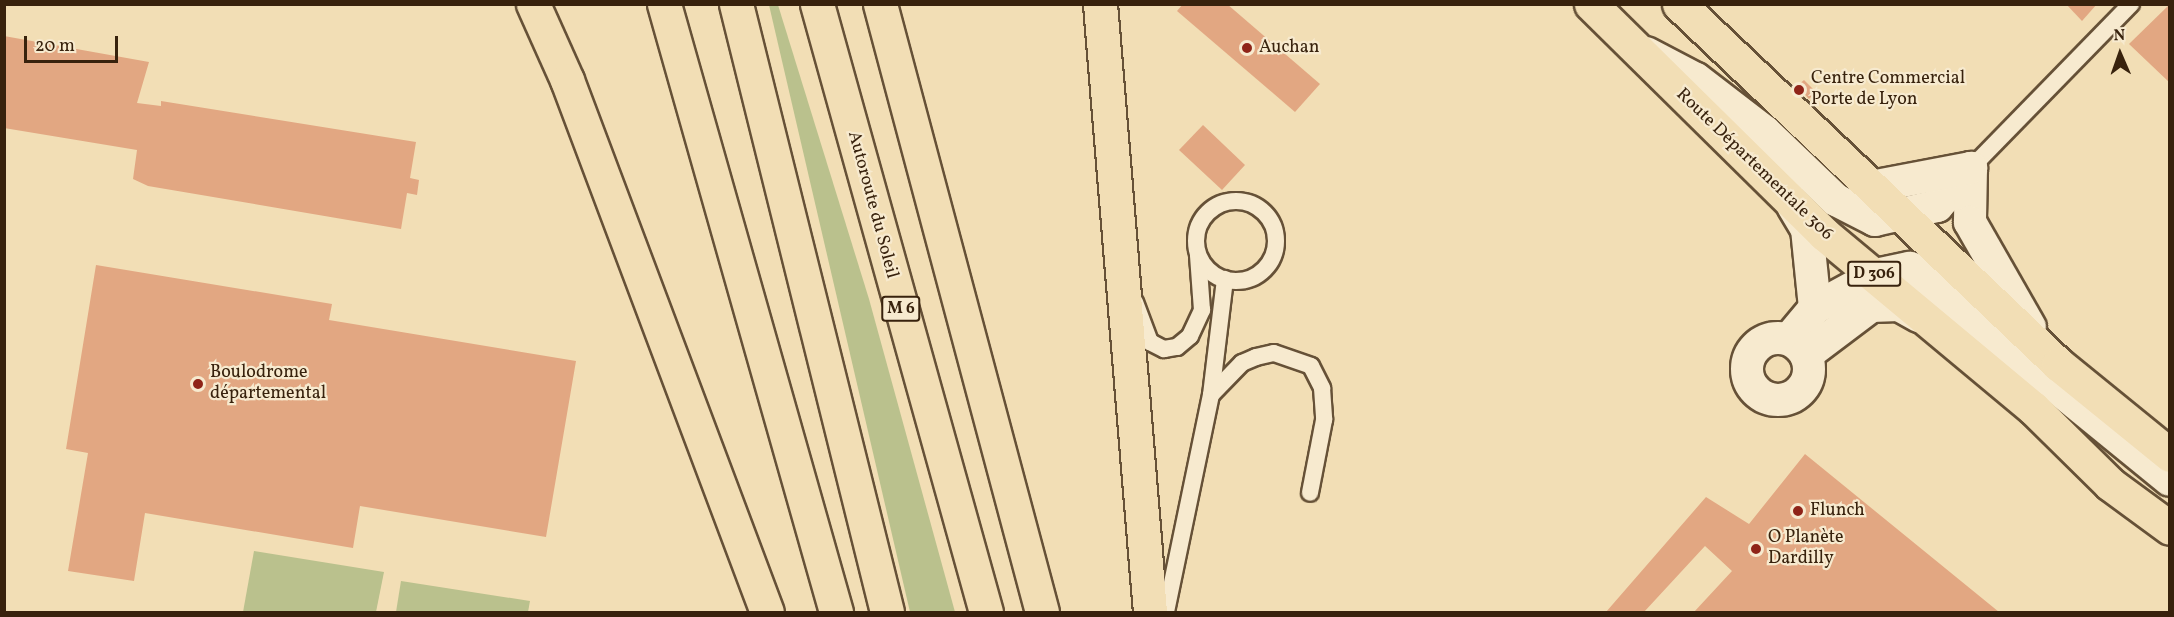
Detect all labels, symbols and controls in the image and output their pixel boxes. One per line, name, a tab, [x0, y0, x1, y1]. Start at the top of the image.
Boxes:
scale bar	[27, 24, 122, 62]
north arrow	[2090, 24, 2150, 84]
text: N	[2113, 25, 2126, 47]
text: 20 m	[35, 34, 75, 59]
place label: Auchan	[1259, 37, 1319, 59]
marker: Auchan	[1240, 41, 1254, 55]
place label: Centre Commercial Porte de Lyon	[1811, 69, 1965, 112]
marker: Centre Commercial Porte de Lyon	[1792, 83, 1806, 97]
street label: Route Départementale 306	[1671, 84, 1837, 246]
street label: Autoroute du Soleil	[842, 129, 902, 281]
road number: D 306	[1847, 261, 1901, 287]
road number: M 6	[880, 296, 922, 322]
place label: Boulodrome départemental	[210, 363, 326, 406]
marker: Boulodrome départemental	[191, 377, 205, 391]
place label: Flunch	[1810, 500, 1865, 522]
marker: Flunch	[1791, 504, 1805, 518]
place label: O Planète Dardilly	[1768, 528, 1844, 570]
marker: O Planète Dardilly	[1749, 542, 1763, 556]

